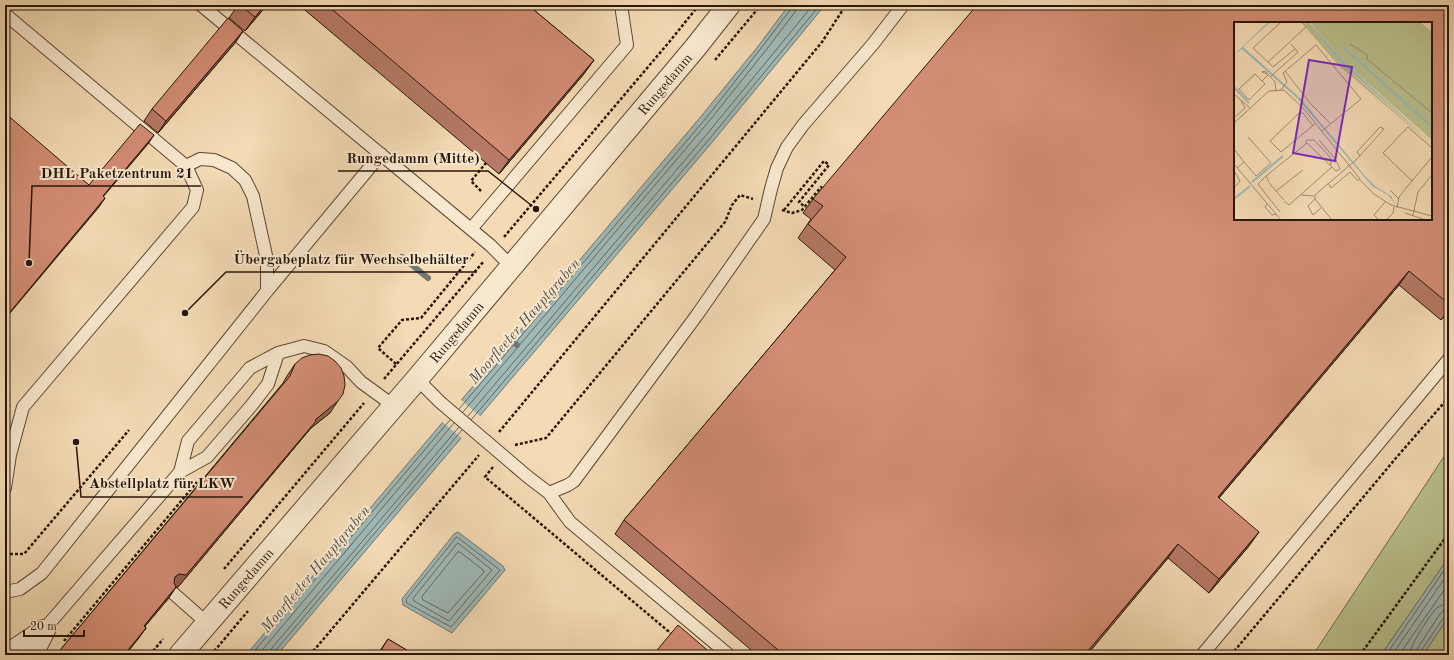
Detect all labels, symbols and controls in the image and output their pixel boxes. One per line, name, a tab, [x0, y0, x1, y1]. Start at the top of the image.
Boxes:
inset map	[1234, 22, 1432, 220]
street label: Rungedamm	[636, 51, 695, 118]
callout: Rungedamm (Mitte)	[338, 144, 488, 171]
text: Rungedamm (Mitte)	[346, 152, 480, 167]
callout: DHL Paketzentrum 21	[32, 159, 201, 186]
text: DHL Paketzentrum 21	[41, 167, 193, 182]
callout: Übergabeplatz für Wechselbehälter	[226, 245, 477, 272]
text: Übergabeplatz für Wechselbehälter	[233, 250, 469, 268]
water label: Moorfleeter Hauptgraben	[466, 256, 584, 388]
street label: Rungedamm	[427, 299, 487, 366]
callout: Abstellplatz für LKW	[81, 470, 243, 497]
text: Abstellplatz für LKW	[89, 477, 235, 492]
water label: Moorfleeter Hauptgraben	[258, 503, 374, 637]
street label: Rungedamm	[217, 546, 276, 612]
scale bar	[24, 612, 84, 638]
text: 20 m	[30, 621, 57, 633]

